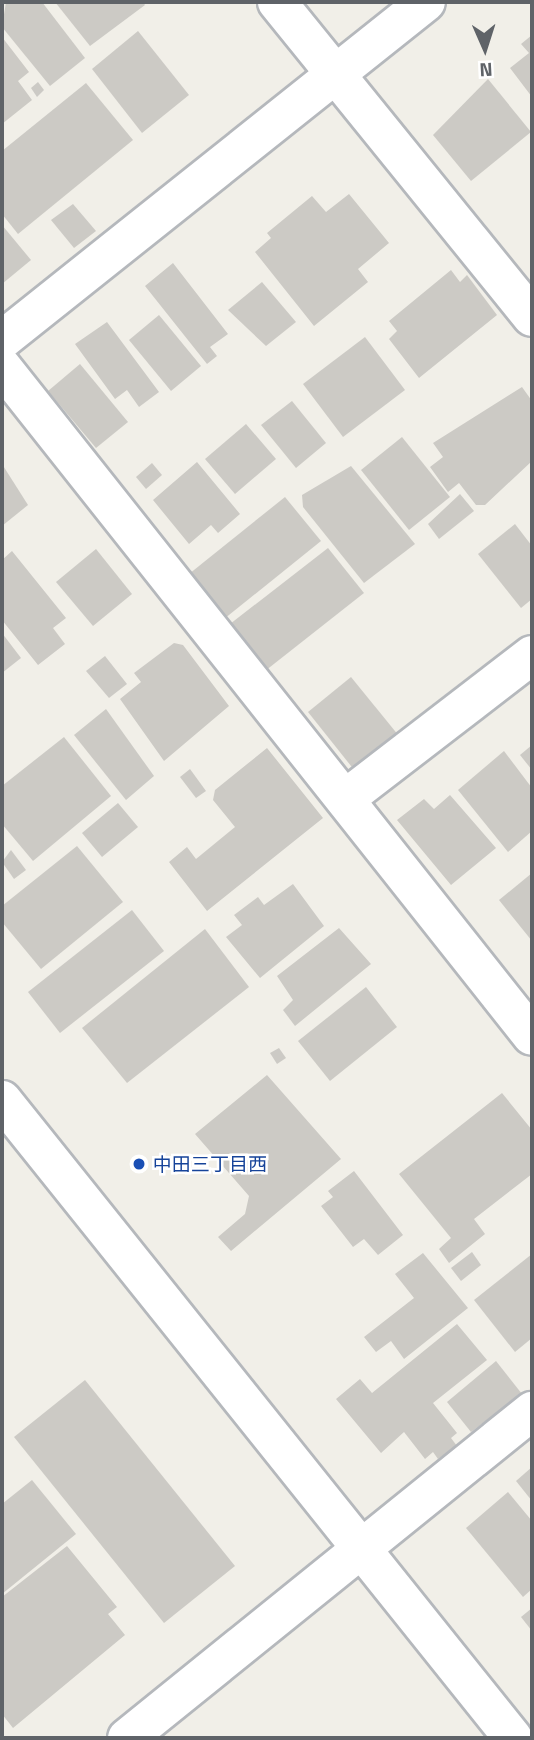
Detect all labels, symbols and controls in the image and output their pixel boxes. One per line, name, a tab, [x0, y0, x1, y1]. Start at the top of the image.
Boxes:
north arrow	[450, 14, 520, 84]
text: N	[479, 56, 493, 85]
place label: 中田三丁目西	[153, 1153, 267, 1175]
marker: 中田三丁目西	[131, 1156, 147, 1172]

